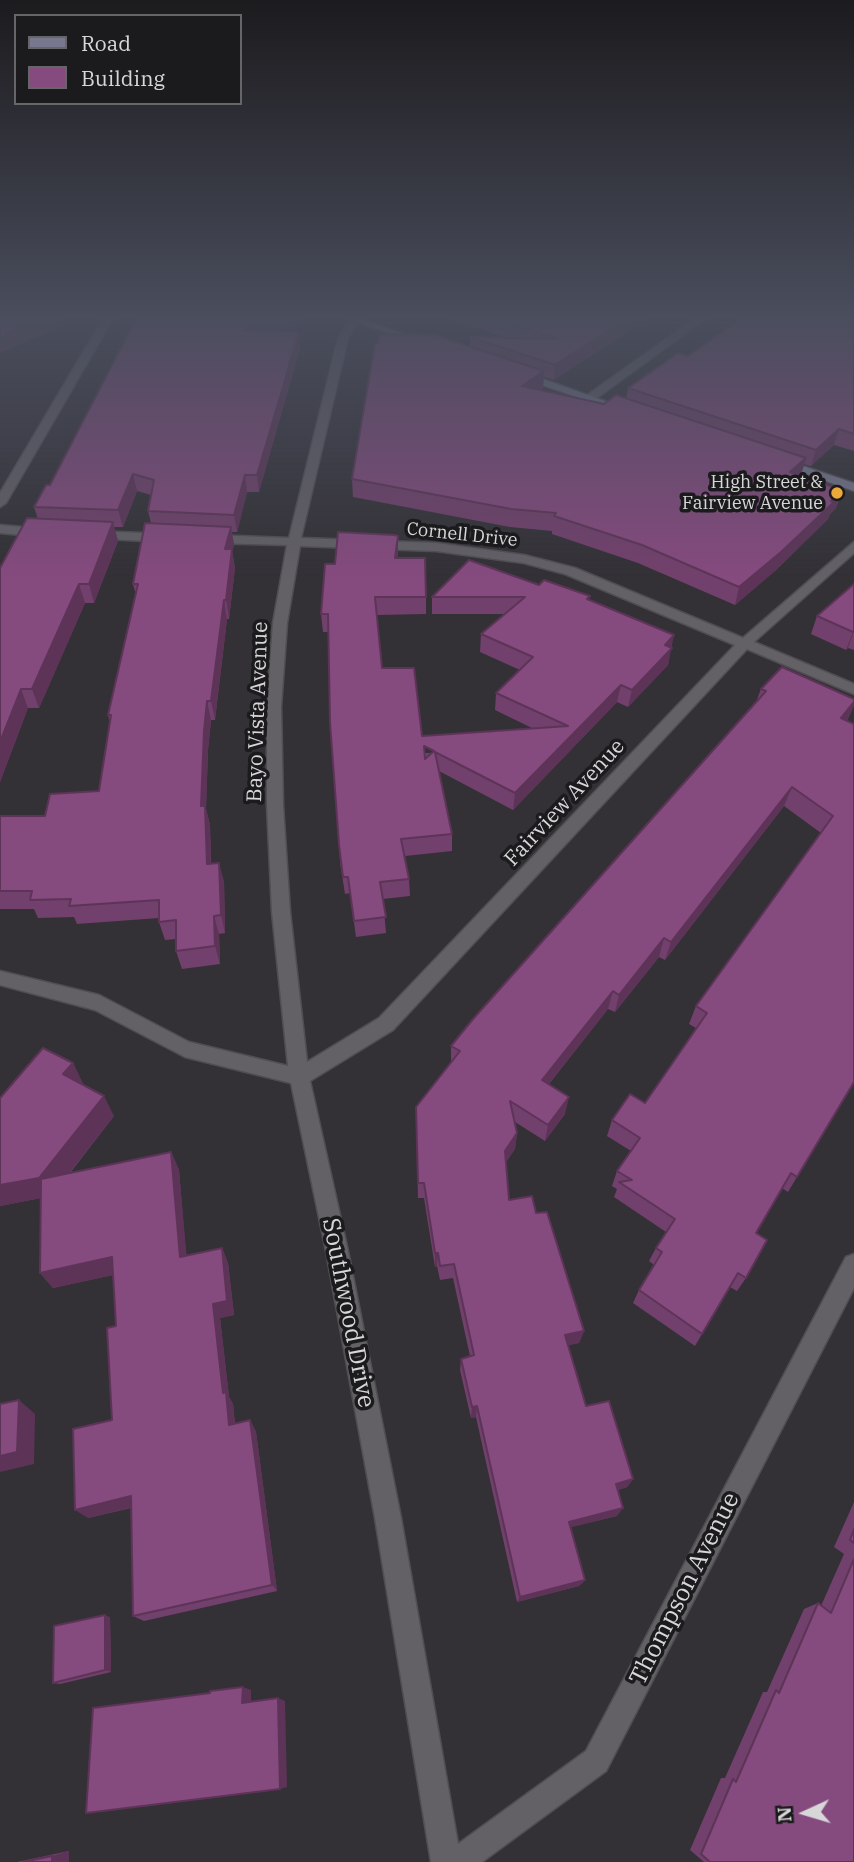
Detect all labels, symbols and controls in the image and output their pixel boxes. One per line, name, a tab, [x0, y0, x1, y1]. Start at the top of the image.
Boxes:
legend	[14, 14, 242, 105]
text: Road	[81, 29, 131, 57]
text: Building	[81, 64, 165, 92]
place label: High Street & Fairview Avenue	[682, 472, 823, 514]
marker: High Street & Fairview Avenue	[829, 485, 845, 501]
street label: Cornell Drive	[406, 518, 518, 552]
street label: Bayo Vista Avenue	[242, 621, 274, 803]
street label: Fairview Avenue	[500, 734, 630, 872]
street label: Southwood Drive	[316, 1216, 380, 1410]
street label: Thompson Avenue	[624, 1488, 746, 1690]
north arrow	[770, 1778, 840, 1848]
text: N	[772, 1806, 797, 1823]

